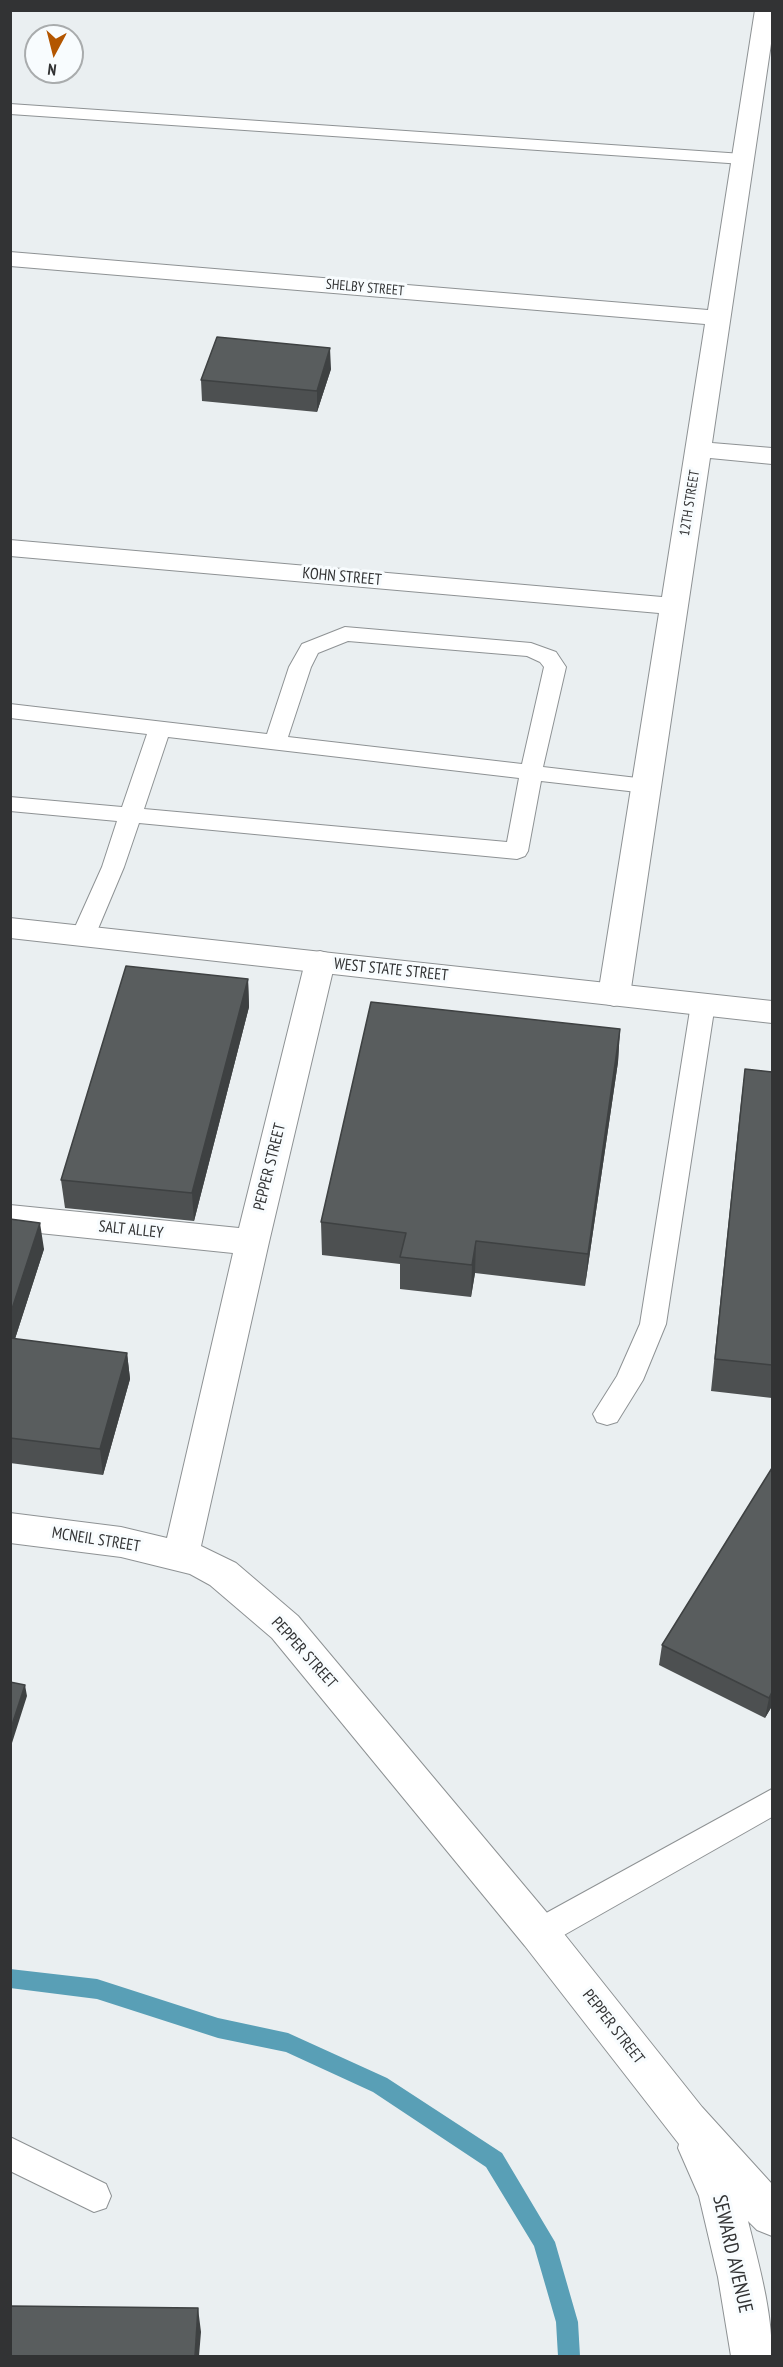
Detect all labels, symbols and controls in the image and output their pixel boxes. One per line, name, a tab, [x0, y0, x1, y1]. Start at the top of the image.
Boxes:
north arrow	[24, 24, 84, 84]
text: N	[47, 59, 58, 80]
street label: SHELBY STREET	[325, 276, 405, 300]
street label: 12TH STREET	[676, 469, 704, 537]
street label: KOHN STREET	[302, 564, 382, 590]
street label: WEST STATE STREET	[333, 954, 449, 986]
street label: PEPPER STREET	[250, 1121, 290, 1213]
street label: SALT ALLEY	[98, 1217, 164, 1243]
street label: MCNEIL STREET	[50, 1524, 142, 1556]
street label: PEPPER STREET	[267, 1614, 341, 1692]
street label: PEPPER STREET	[578, 1986, 648, 2068]
street label: SEWARD AVENUE	[707, 2193, 757, 2315]

